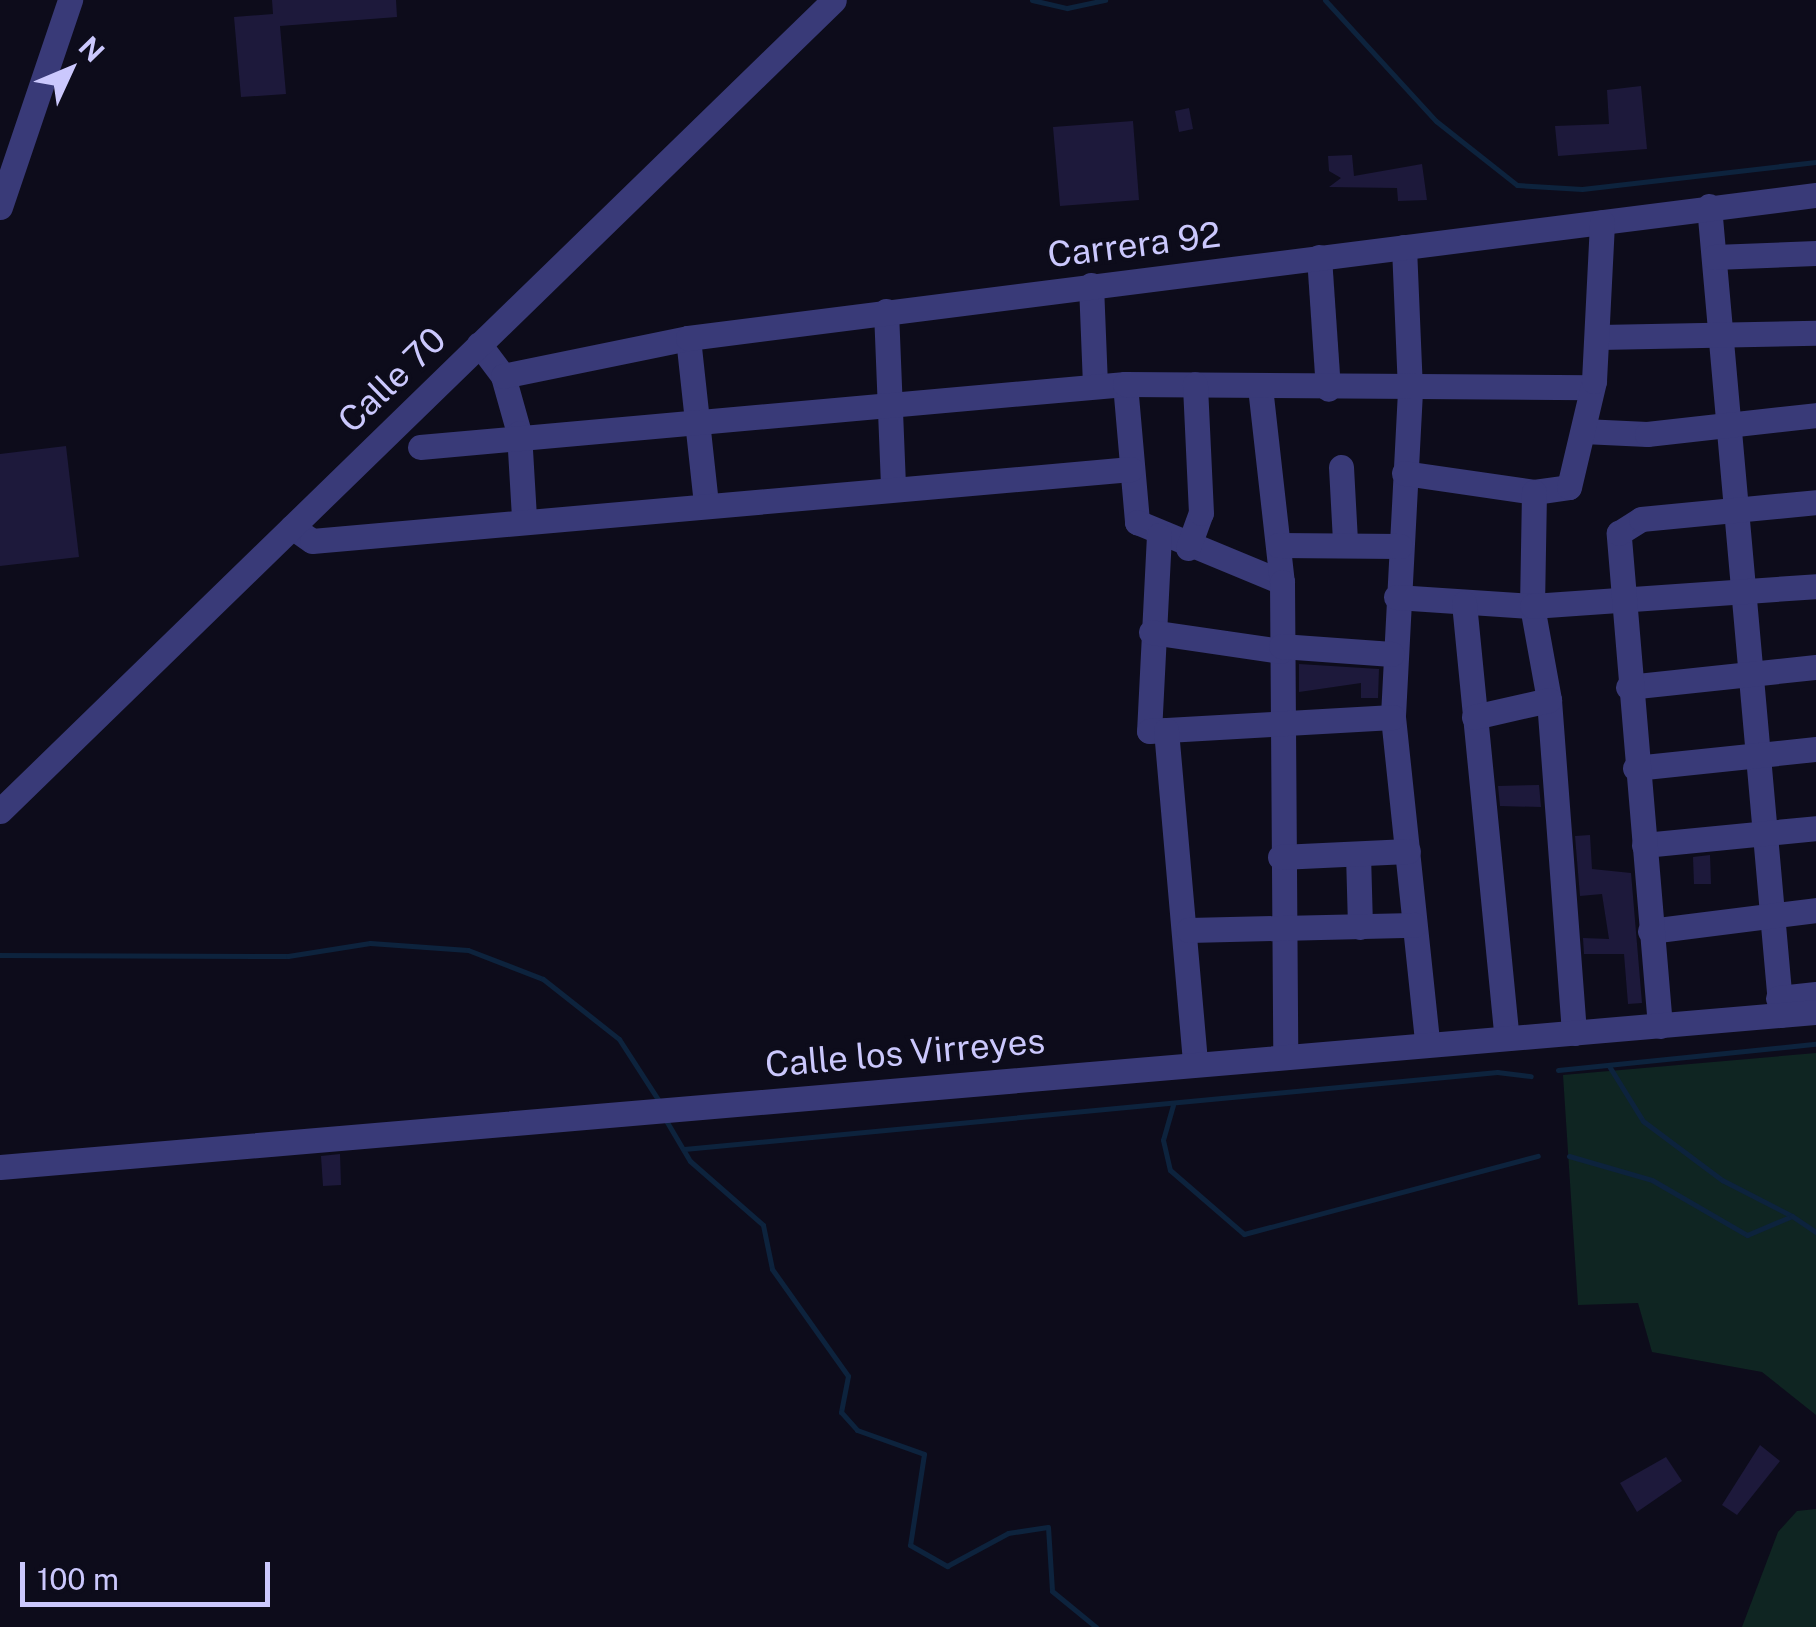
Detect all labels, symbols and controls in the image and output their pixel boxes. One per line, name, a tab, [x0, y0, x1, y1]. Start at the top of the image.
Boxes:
north arrow	[20, 20, 120, 120]
text: N	[72, 29, 111, 68]
street label: Carrera 92	[1045, 214, 1223, 276]
street label: Calle 70	[330, 319, 454, 441]
street label: Calle los Virreyes	[763, 1020, 1047, 1086]
scale bar	[25, 1542, 275, 1604]
text: 100 m	[37, 1561, 119, 1597]

